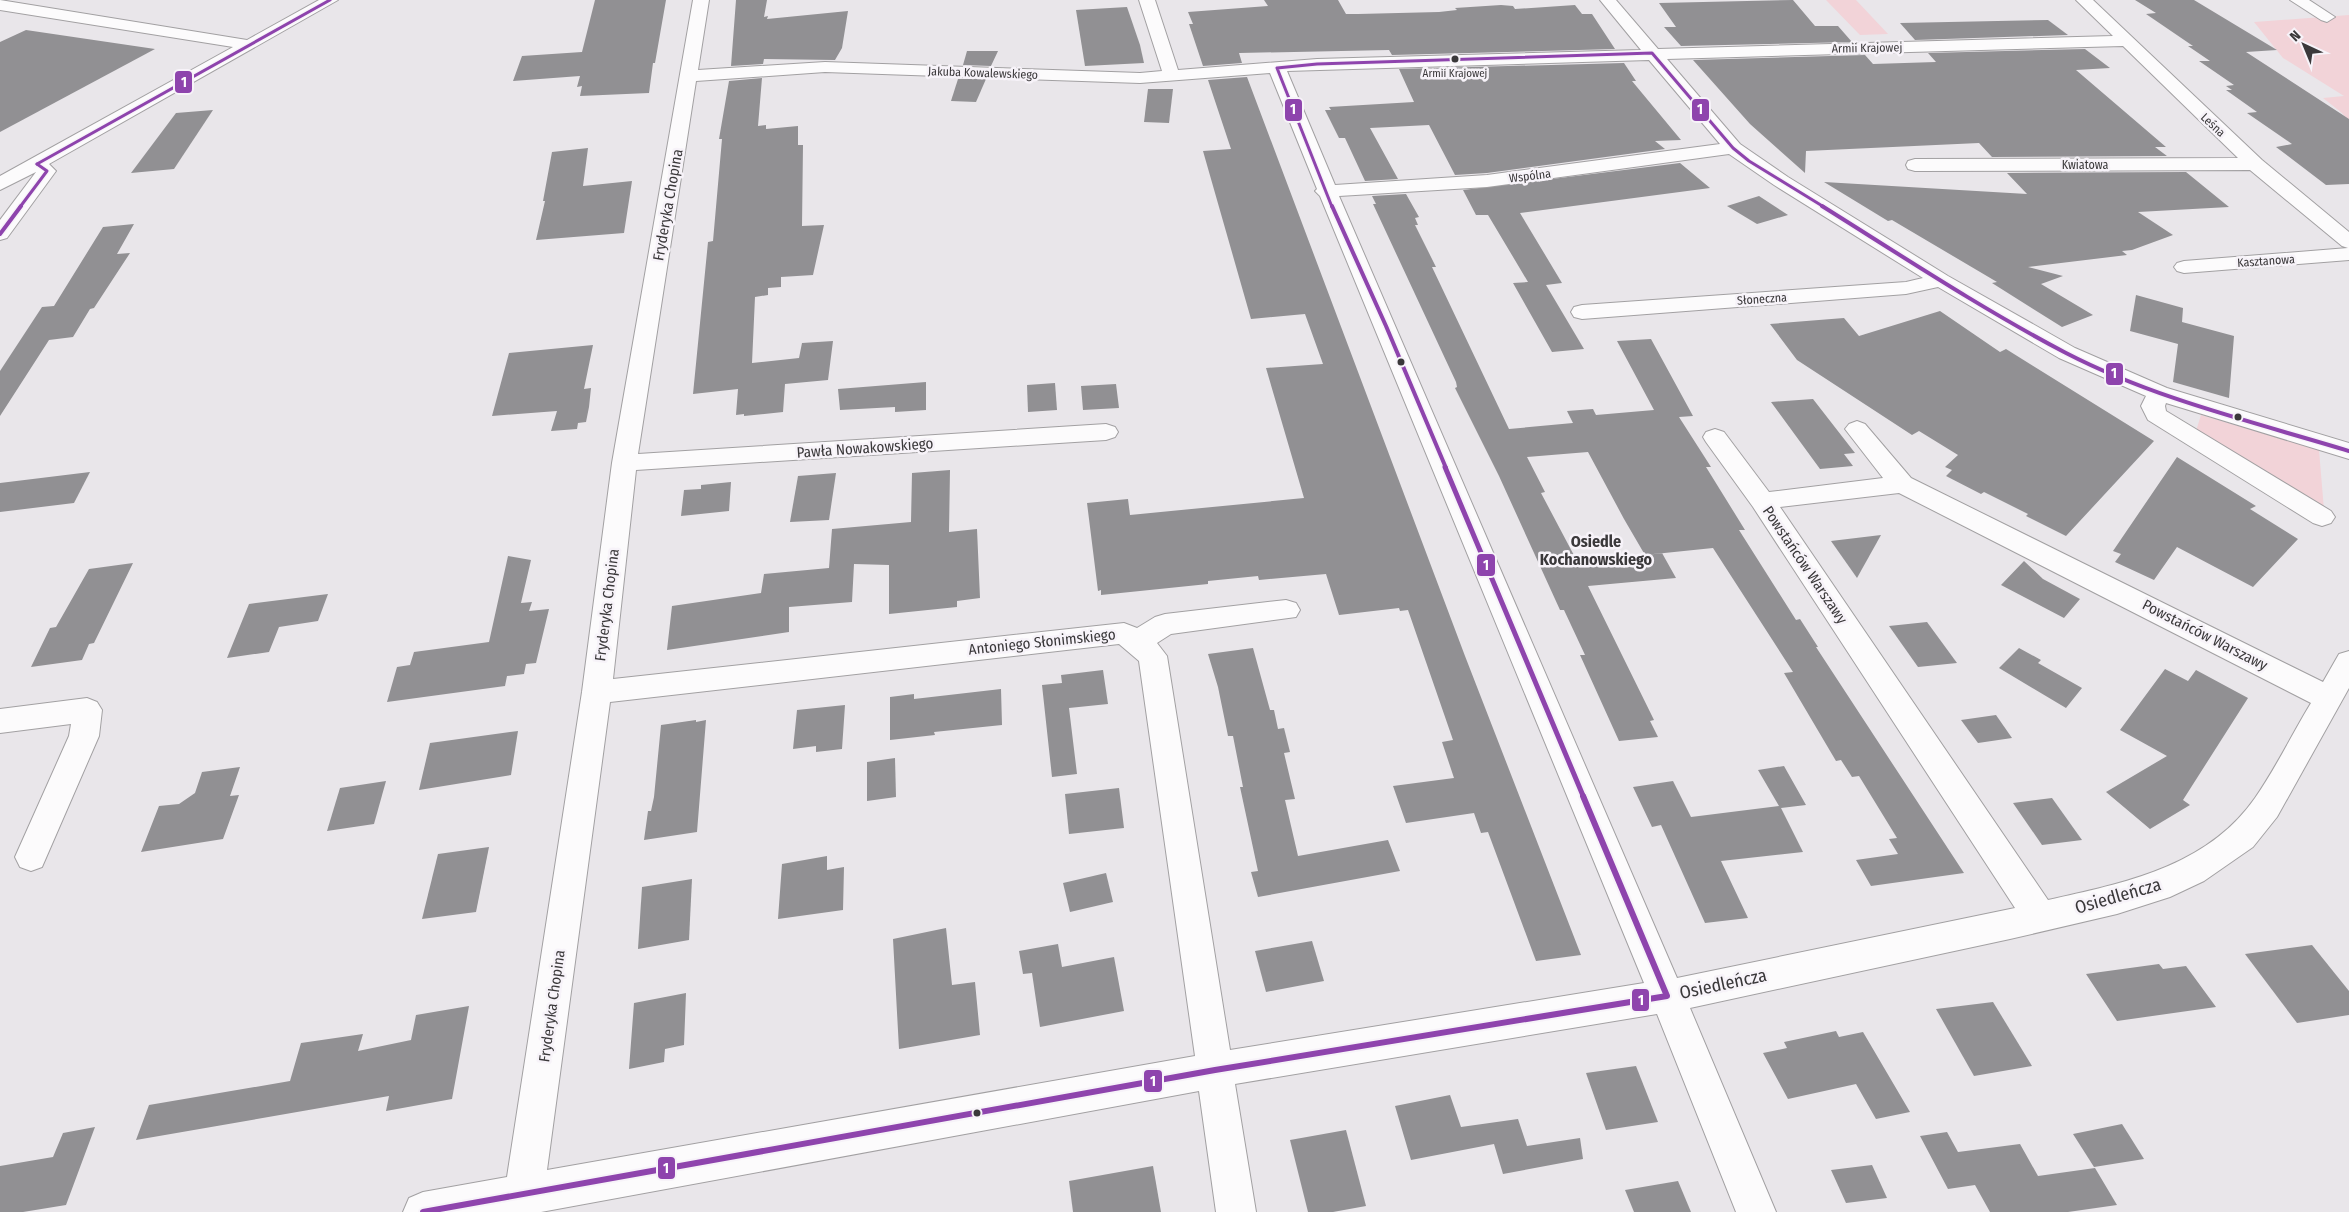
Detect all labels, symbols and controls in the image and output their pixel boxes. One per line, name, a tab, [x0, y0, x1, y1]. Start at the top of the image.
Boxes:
north arrow	[2279, 20, 2329, 70]
text: N	[2286, 27, 2304, 45]
street label: Armii Krajowej	[1832, 40, 1902, 56]
marker: Armii Krajowej	[1450, 54, 1460, 64]
street label: Jakuba Kowalewskiego	[928, 64, 1038, 82]
place label: Armii Krajowej	[1423, 67, 1488, 80]
line badge: 1	[174, 70, 193, 94]
text: 1	[181, 74, 187, 91]
line badge: 1	[1284, 98, 1303, 122]
line badge: 1	[1691, 98, 1710, 122]
text: 1	[1290, 101, 1296, 118]
text: 1	[1697, 101, 1703, 118]
street label: Leśna	[2198, 110, 2228, 140]
street label: Fryderyka Chopina	[649, 148, 687, 262]
street label: Kwiatowa	[2062, 158, 2108, 172]
street label: Wspólna	[1508, 166, 1552, 186]
street label: Kasztanowa	[2237, 252, 2295, 270]
street label: Słoneczna	[1737, 290, 1788, 308]
unlabelled marker	[1396, 357, 1406, 367]
line badge: 1	[2105, 362, 2124, 386]
text: 1	[2111, 365, 2117, 382]
unlabelled marker	[2233, 412, 2243, 422]
street label: Pawła Nowakowskiego	[796, 434, 934, 462]
street label: Powstańców Warszawy	[1759, 503, 1851, 628]
district label: Osiedle Kochanowskiego	[1540, 532, 1653, 569]
street label: Fryderyka Chopina	[591, 548, 623, 662]
line badge: 1	[1476, 553, 1496, 577]
text: 1	[1483, 557, 1489, 574]
street label: Powstańców Warszawy	[2139, 596, 2271, 674]
street label: Antoniego Słonimskiego	[968, 625, 1117, 659]
street label: Osiedleńcza	[2072, 873, 2164, 919]
street label: Fryderyka Chopina	[535, 949, 569, 1063]
street label: Osiedleńcza	[1677, 964, 1769, 1004]
line badge: 1	[1631, 988, 1650, 1012]
text: 1	[1638, 992, 1644, 1009]
line badge: 1	[1143, 1069, 1163, 1093]
text: 1	[1150, 1073, 1156, 1090]
unlabelled marker	[972, 1108, 982, 1118]
line badge: 1	[657, 1156, 676, 1180]
text: 1	[663, 1160, 669, 1177]

